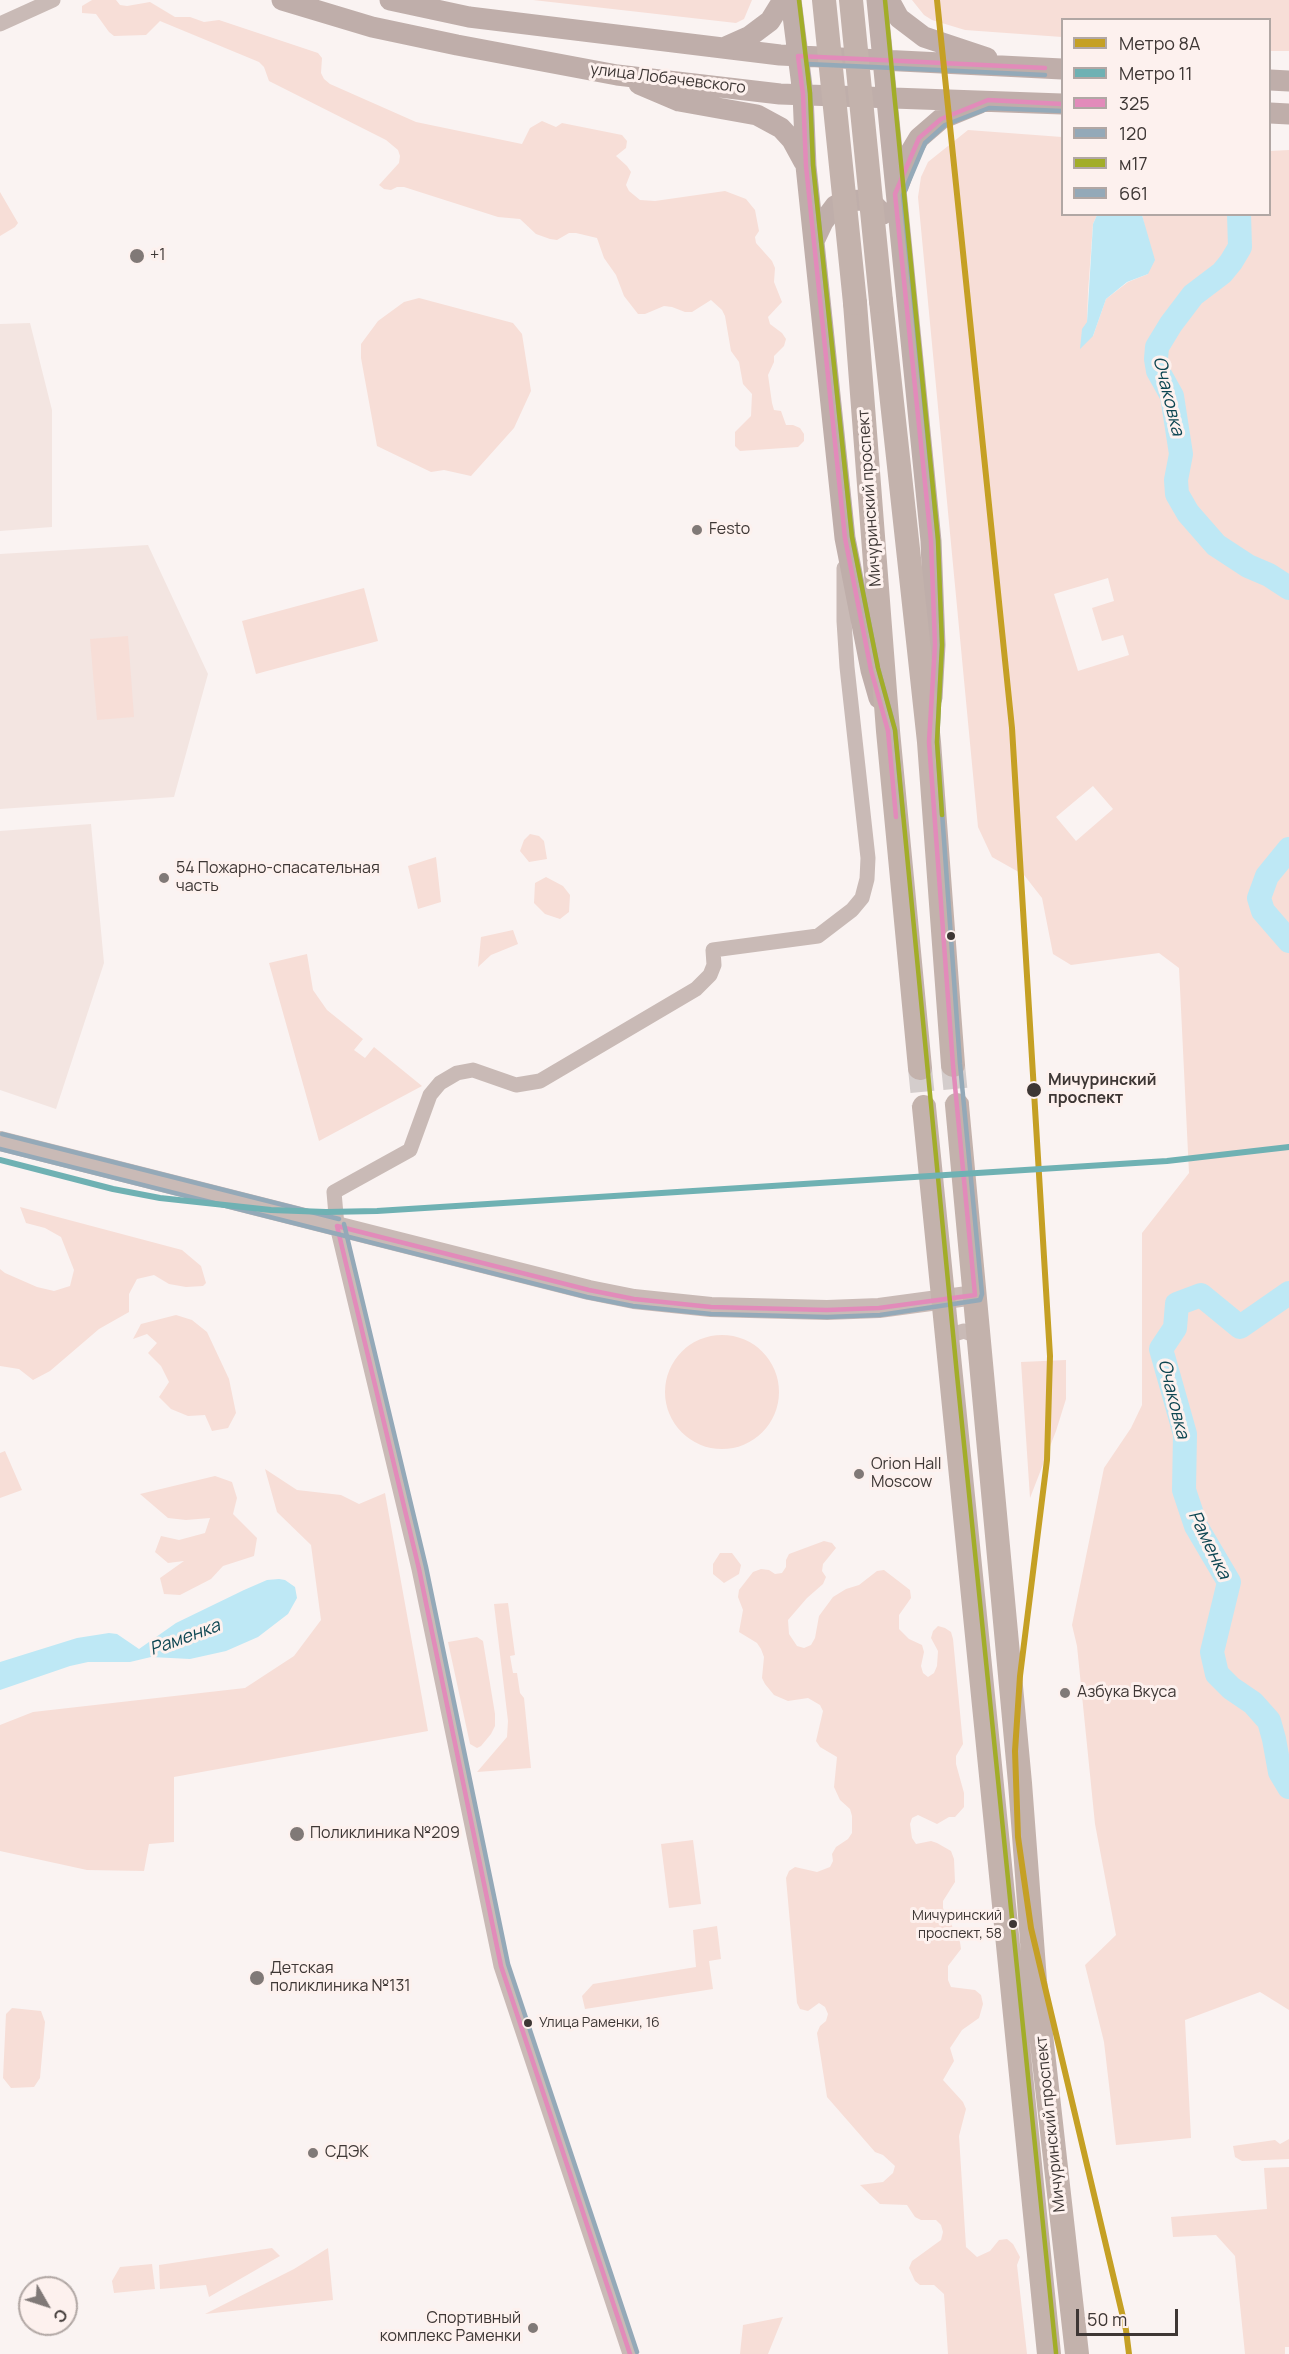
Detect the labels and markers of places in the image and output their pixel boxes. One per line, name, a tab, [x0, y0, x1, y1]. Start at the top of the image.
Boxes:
place label: +1	[150, 246, 165, 266]
marker: +1	[128, 247, 146, 265]
place label: Festo	[709, 520, 750, 540]
marker: Festo	[690, 523, 704, 537]
place label: 54 Пожарно-спасательная часть	[176, 859, 380, 897]
marker: 54 Пожарно-спасательная часть	[157, 871, 171, 885]
unlabelled marker	[945, 930, 957, 942]
place label: Мичуринский проспект	[1048, 1071, 1156, 1109]
marker: Мичуринский проспект	[1025, 1081, 1043, 1099]
place label: Orion Hall Moscow	[871, 1455, 942, 1493]
marker: Orion Hall Moscow	[852, 1467, 866, 1481]
place label: Азбука Вкуса	[1077, 1683, 1176, 1703]
marker: Азбука Вкуса	[1058, 1686, 1072, 1700]
place label: Поликлиника №209	[310, 1824, 460, 1844]
marker: Поликлиника №209	[288, 1825, 306, 1843]
place label: Мичуринский проспект, 58	[912, 1908, 1002, 1940]
marker: Мичуринский проспект, 58	[1007, 1918, 1019, 1930]
place label: Детская поликлиника №131	[270, 1959, 411, 1997]
marker: Детская поликлиника №131	[248, 1969, 266, 1987]
place label: Улица Раменки, 16	[539, 2015, 660, 2031]
marker: Улица Раменки, 16	[522, 2017, 534, 2029]
place label: СДЭК	[325, 2143, 369, 2163]
marker: СДЭК	[306, 2146, 320, 2160]
place label: Спортивный комплекс Раменки	[380, 2309, 521, 2347]
marker: Спортивный комплекс Раменки	[526, 2321, 540, 2335]

